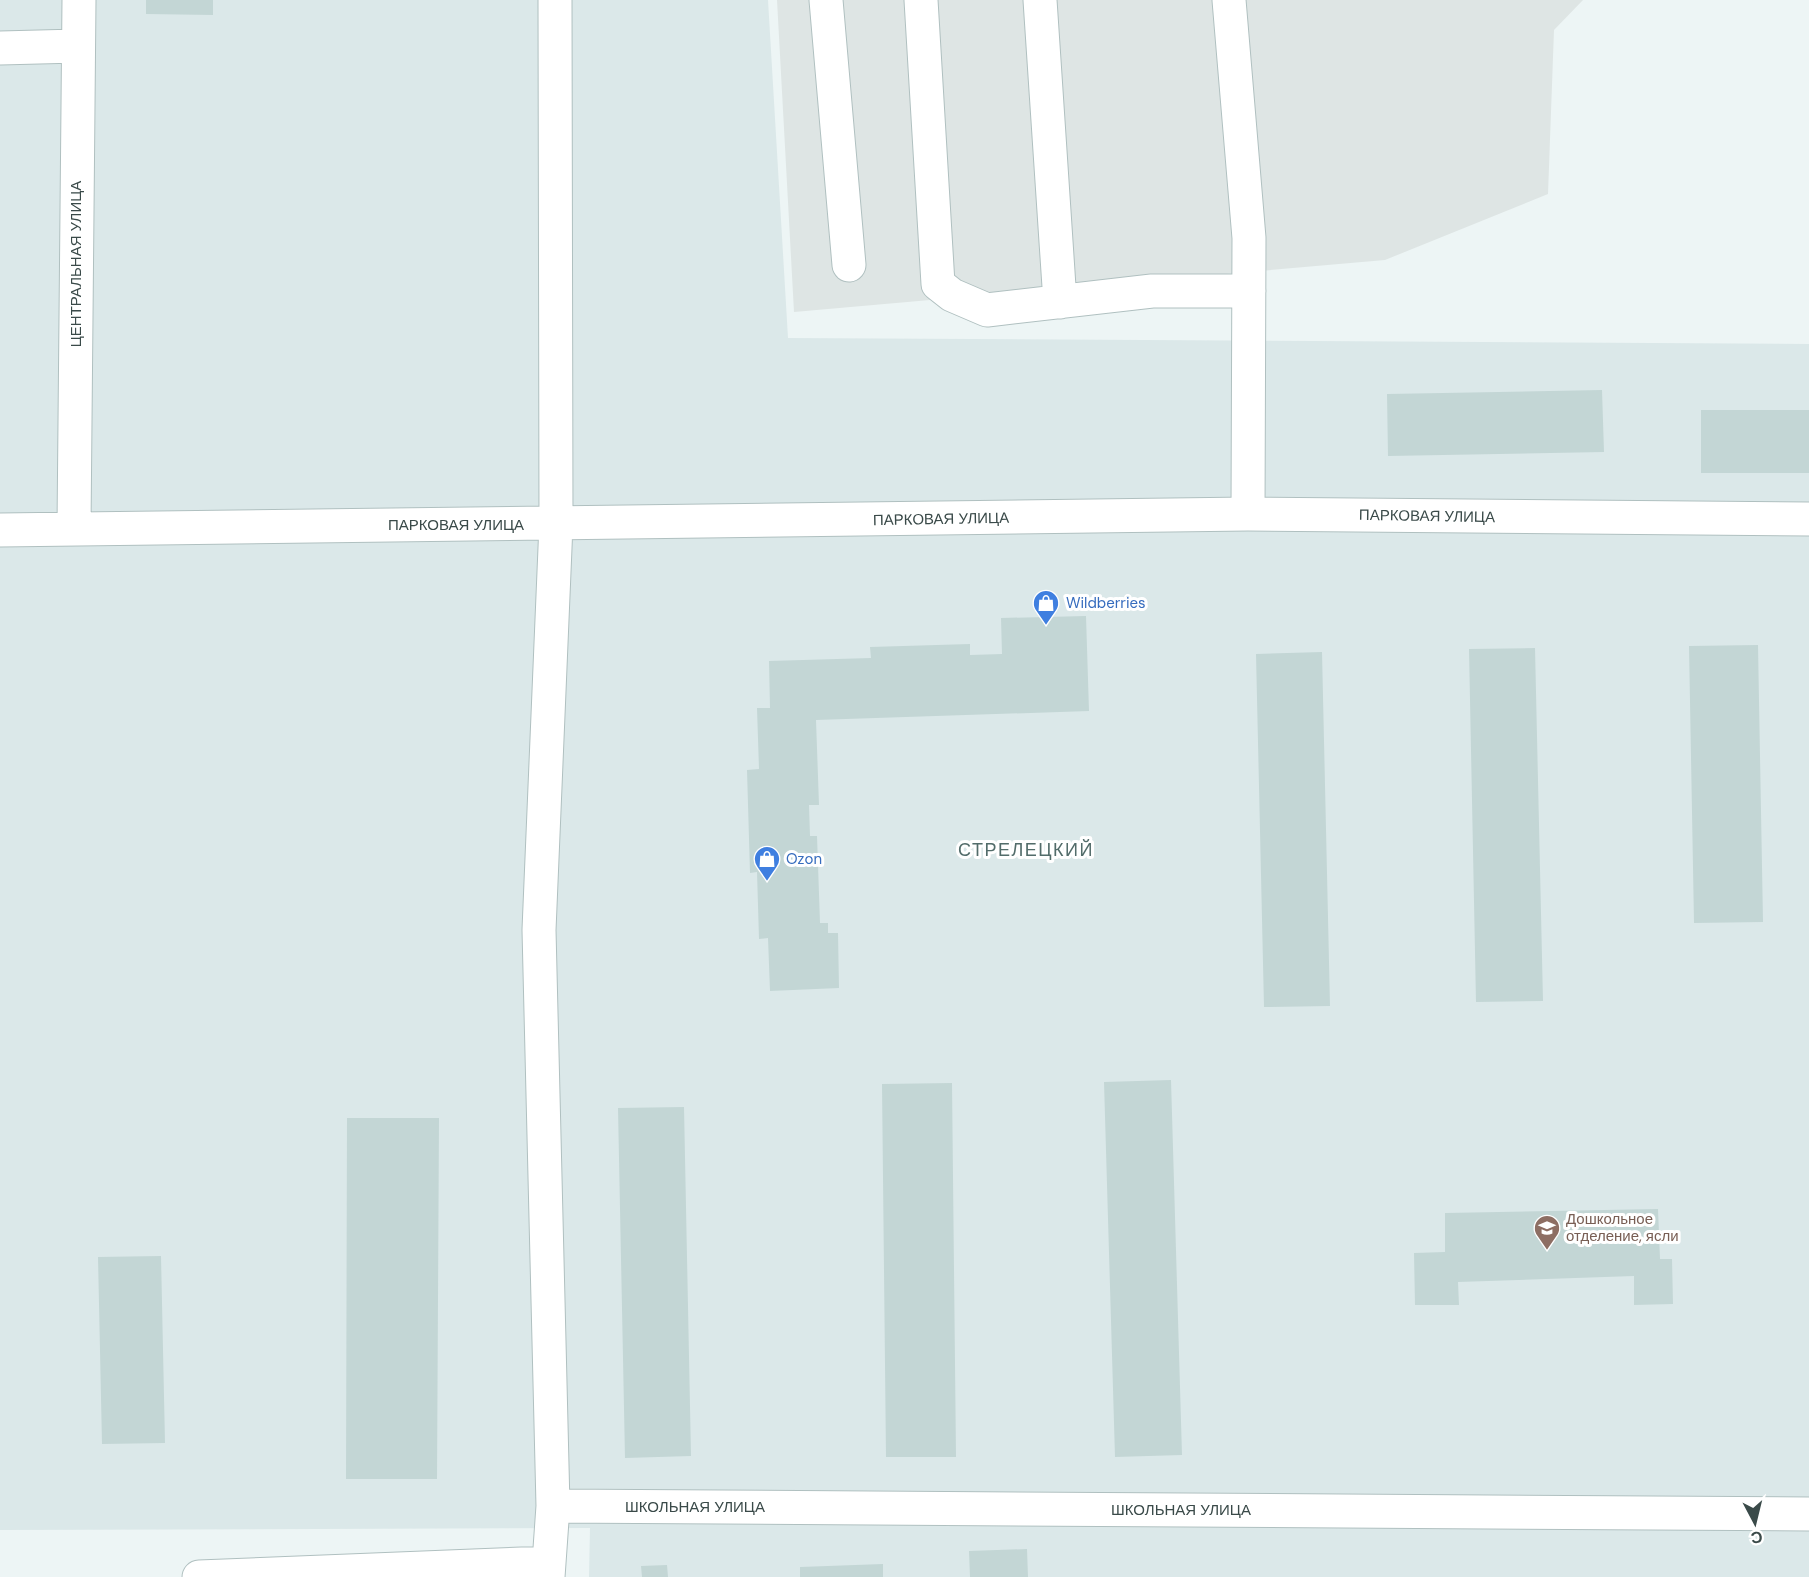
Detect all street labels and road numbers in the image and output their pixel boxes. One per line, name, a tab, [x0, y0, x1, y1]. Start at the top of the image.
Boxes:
street label: ЦЕНТРАЛЬНАЯ УЛИЦА	[66, 181, 86, 347]
street label: ПАРКОВАЯ УЛИЦА	[1359, 505, 1495, 527]
street label: ПАРКОВАЯ УЛИЦА	[873, 508, 1009, 530]
street label: ПАРКОВАЯ УЛИЦА	[388, 515, 524, 535]
street label: ШКОЛЬНАЯ УЛИЦА	[625, 1497, 765, 1517]
street label: ШКОЛЬНАЯ УЛИЦА	[1111, 1500, 1251, 1520]

